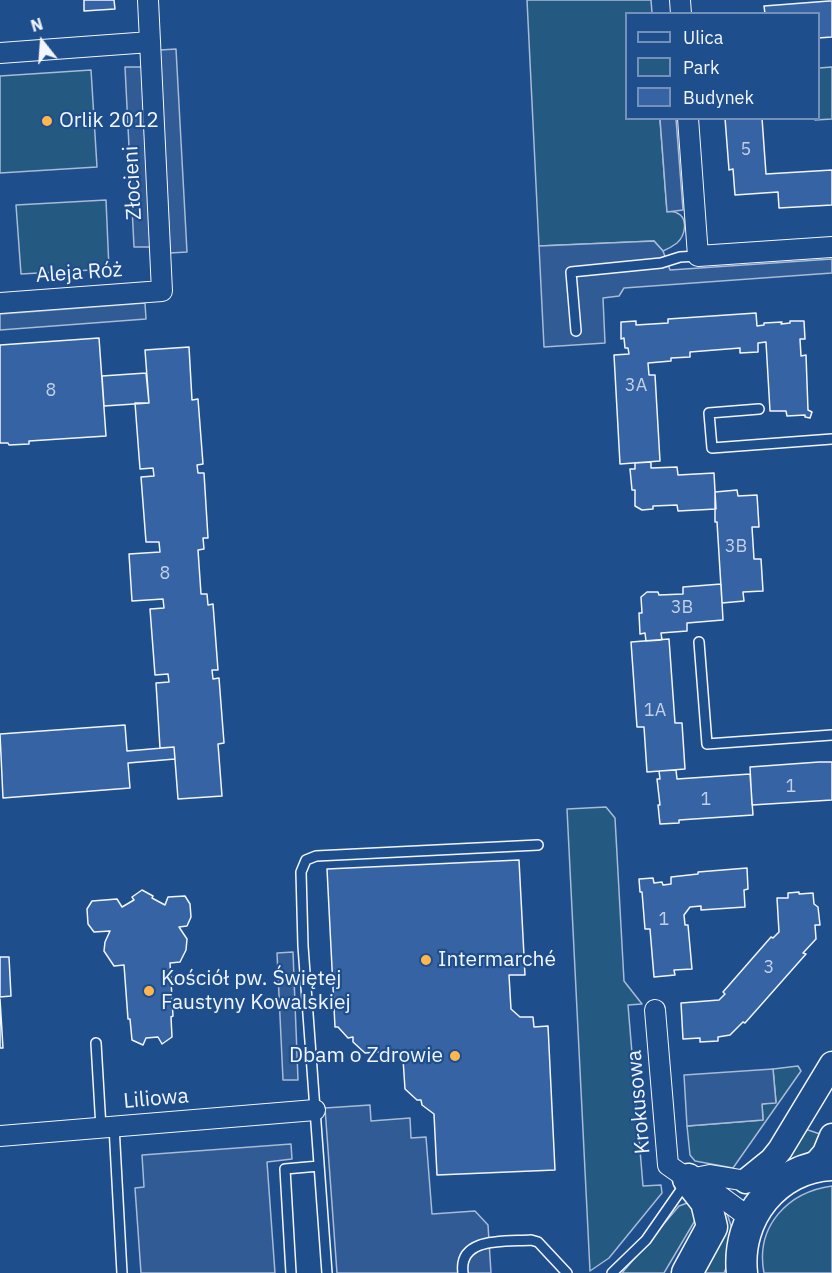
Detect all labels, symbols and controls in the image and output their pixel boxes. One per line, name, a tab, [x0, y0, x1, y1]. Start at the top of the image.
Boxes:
north arrow	[12, 12, 72, 72]
legend	[625, 12, 820, 120]
text: N	[28, 14, 45, 36]
text: Ulica	[683, 26, 723, 49]
text: Park	[683, 56, 719, 79]
text: Budynek	[683, 86, 754, 109]
place label: Orlik 2012	[59, 108, 159, 134]
marker: Orlik 2012	[40, 114, 54, 128]
house number: 5	[741, 139, 751, 161]
street label: Złocieni	[118, 145, 148, 221]
street label: Aleja Róż	[35, 257, 123, 289]
house number: 3A	[625, 375, 647, 397]
house number: 8	[46, 380, 56, 402]
house number: 3B	[725, 536, 747, 558]
house number: 8	[160, 563, 170, 585]
house number: 3B	[671, 597, 693, 619]
house number: 1A	[644, 700, 666, 722]
house number: 1	[786, 776, 796, 798]
house number: 1	[701, 789, 711, 811]
house number: 1	[659, 909, 669, 931]
place label: Intermarché	[438, 947, 556, 973]
marker: Intermarché	[419, 953, 433, 967]
house number: 3	[764, 957, 774, 979]
place label: Kościół pw. Świętej Faustyny Kowalskiej	[161, 966, 351, 1016]
marker: Kościół pw. Świętej Faustyny Kowalskiej	[142, 984, 156, 998]
place label: Dbam o Zdrowie	[289, 1043, 443, 1069]
marker: Dbam o Zdrowie	[448, 1049, 462, 1063]
street label: Krokusowa	[622, 1049, 656, 1155]
street label: Liliowa	[122, 1084, 190, 1114]

